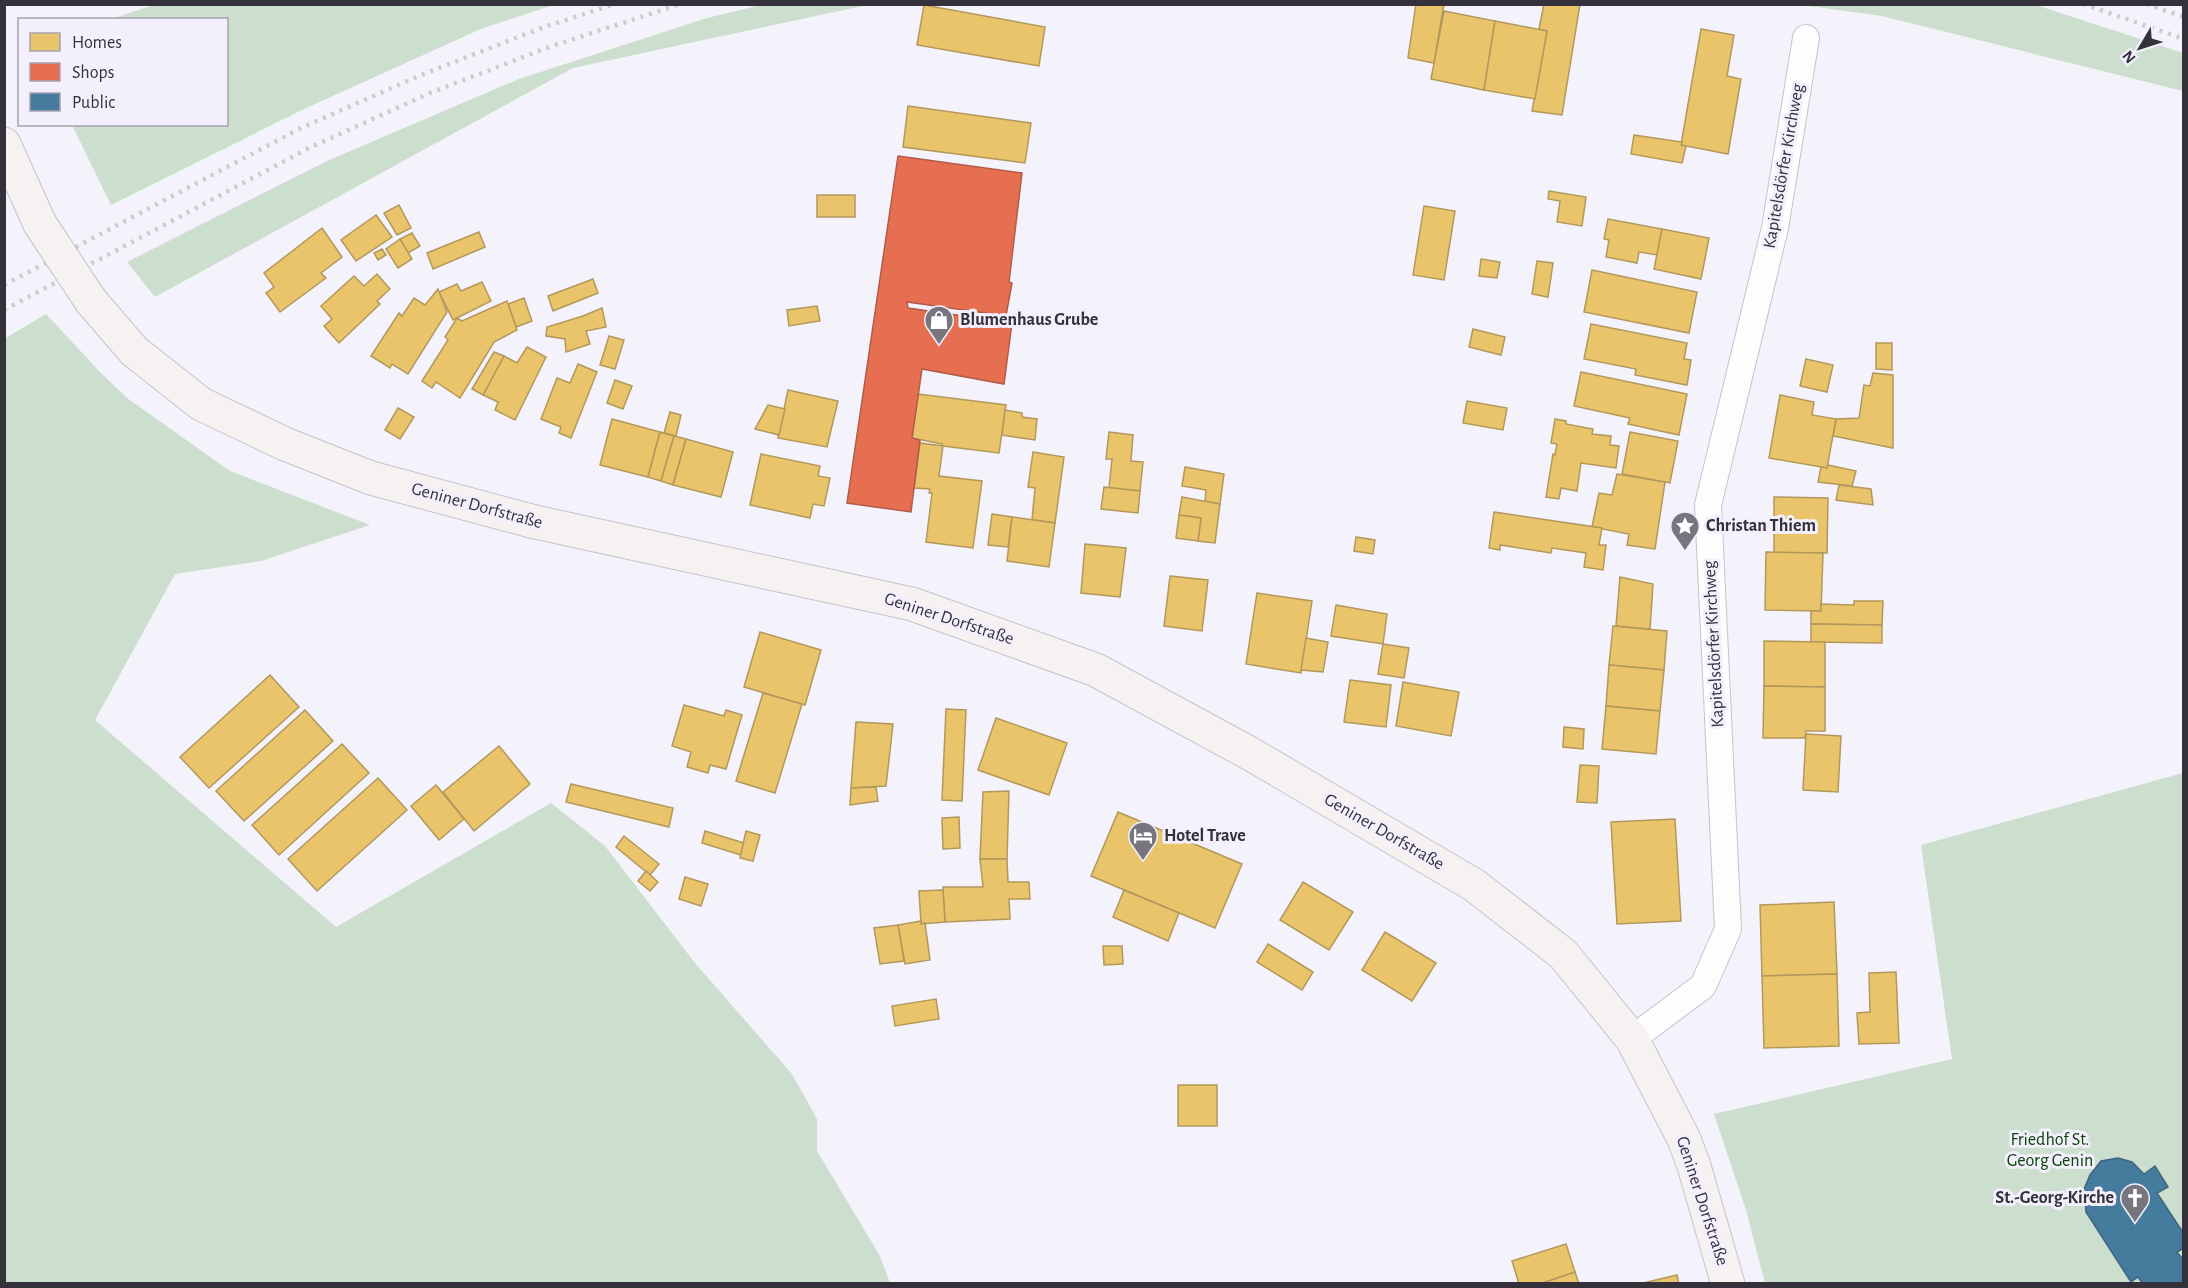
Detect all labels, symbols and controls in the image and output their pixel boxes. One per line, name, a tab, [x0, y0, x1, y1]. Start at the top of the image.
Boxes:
legend	[18, 18, 228, 126]
north arrow	[2110, 18, 2170, 78]
text: Homes	[72, 34, 122, 52]
text: N	[2119, 47, 2139, 66]
text: Shops	[72, 64, 114, 82]
street label: Kapitelsdörfer Kirchweg	[1761, 82, 1807, 250]
text: Public	[72, 94, 115, 112]
shop icon: Blumenhaus Grube	[923, 304, 955, 346]
place label: Blumenhaus Grube	[960, 311, 1098, 329]
street label: Geniner Dorfstraße	[410, 480, 544, 532]
place icon: Christan Thiem	[1669, 510, 1701, 552]
place label: Christan Thiem	[1706, 517, 1816, 535]
street label: Kapitelsdörfer Kirchweg	[1701, 560, 1727, 728]
street label: Geniner Dorfstraße	[882, 590, 1016, 648]
street label: Geniner Dorfstraße	[1321, 790, 1447, 874]
hotel icon: Hotel Trave	[1127, 820, 1159, 862]
place label: Hotel Trave	[1164, 827, 1246, 845]
park label: Friedhof St. Georg Genin	[2007, 1131, 2093, 1170]
street label: Geniner Dorfstraße	[1673, 1134, 1731, 1268]
church icon: St.-Georg-Kirche	[2119, 1182, 2151, 1224]
place label: St.-Georg-Kirche	[1995, 1189, 2114, 1207]

